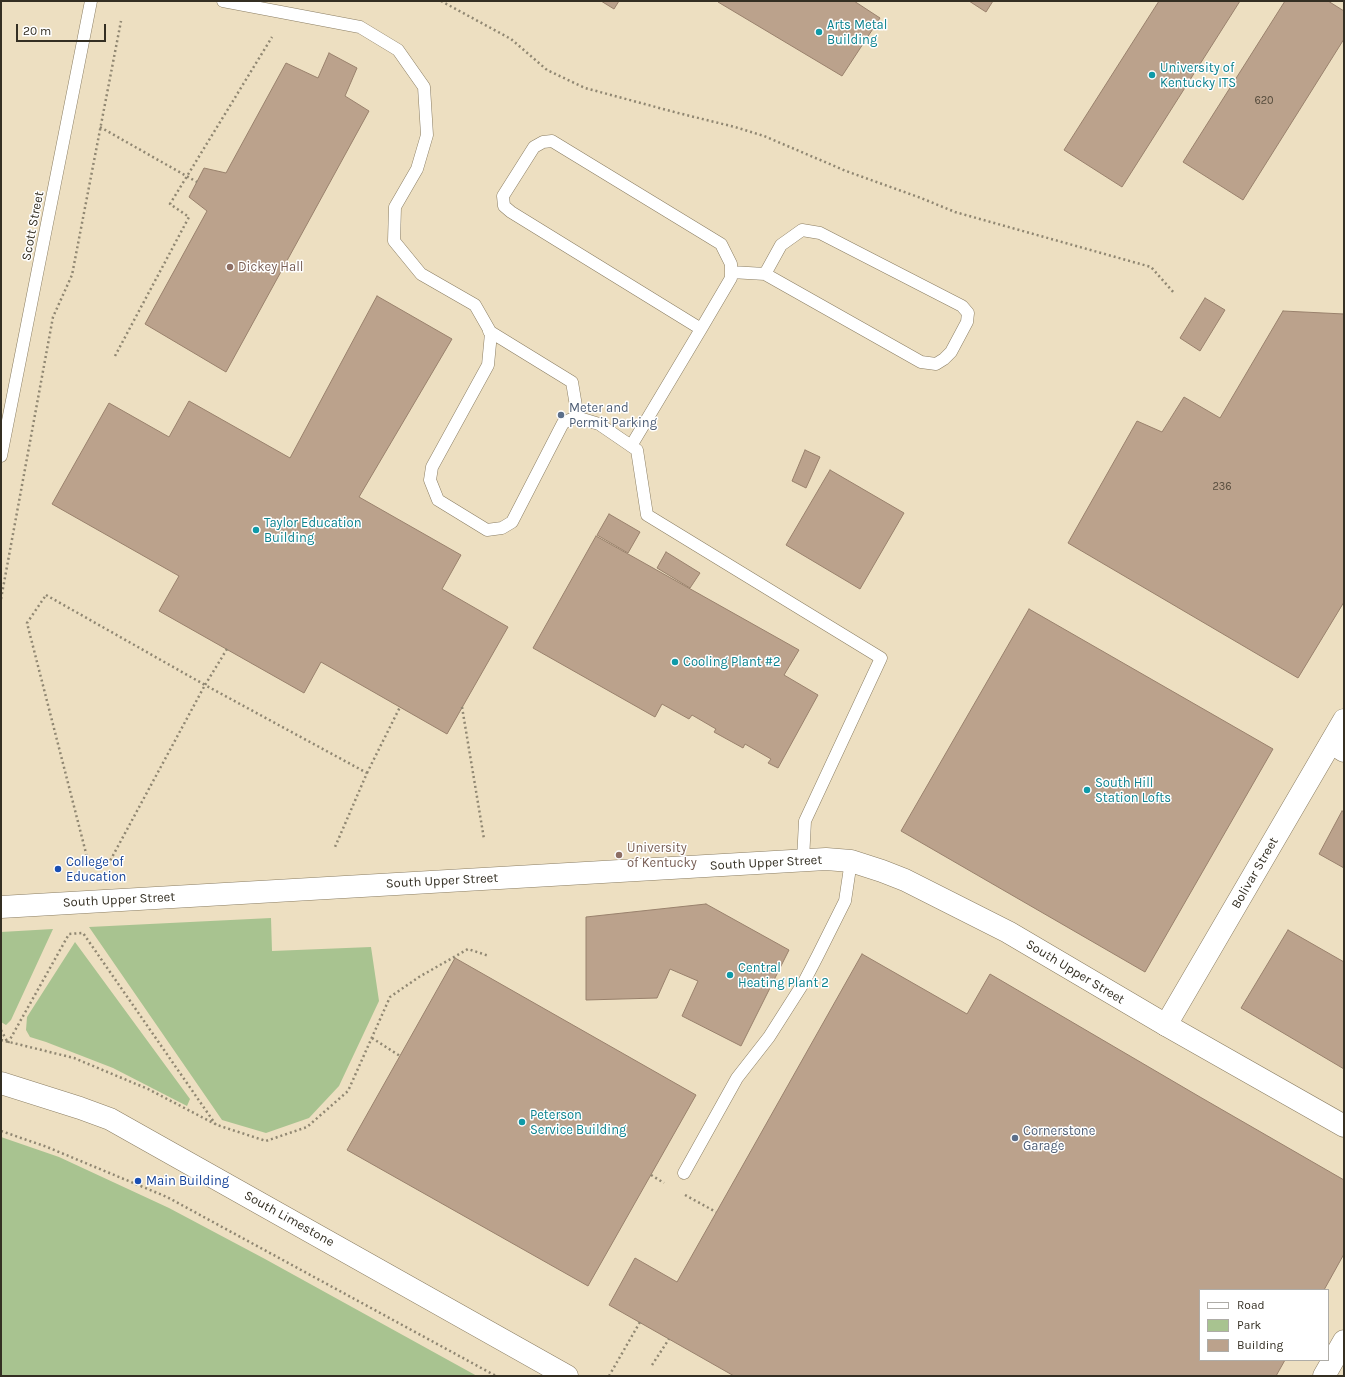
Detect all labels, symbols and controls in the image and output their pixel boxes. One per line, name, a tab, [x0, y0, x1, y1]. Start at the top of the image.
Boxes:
scale bar	[18, 16, 108, 42]
place label: Arts Metal Building	[827, 17, 887, 48]
text: 20 m	[23, 24, 51, 38]
marker: Arts Metal Building	[814, 27, 824, 37]
place label: University of Kentucky ITS	[1160, 60, 1236, 91]
marker: University of Kentucky ITS	[1147, 70, 1157, 80]
house number: 620	[1254, 94, 1274, 108]
street label: Scott Street	[19, 190, 47, 262]
place label: Dickey Hall	[238, 259, 303, 275]
marker: Dickey Hall	[225, 262, 235, 272]
place label: Meter and Permit Parking	[569, 400, 657, 431]
marker: Meter and Permit Parking	[556, 410, 566, 420]
house number: 236	[1212, 480, 1232, 494]
place label: Taylor Education Building	[264, 515, 362, 546]
marker: Taylor Education Building	[251, 525, 261, 535]
place label: Cooling Plant #2	[683, 654, 780, 670]
marker: Cooling Plant #2	[670, 657, 680, 667]
place label: South Hill Station Lofts	[1095, 775, 1171, 806]
marker: South Hill Station Lofts	[1082, 785, 1092, 795]
street label: Bolivar Street	[1228, 835, 1282, 911]
place label: University of Kentucky	[627, 840, 697, 871]
marker: University of Kentucky	[614, 850, 624, 860]
street label: South Upper Street	[709, 852, 823, 874]
place label: College of Education	[66, 854, 126, 885]
marker: College of Education	[53, 864, 63, 874]
street label: South Upper Street	[385, 870, 499, 892]
street label: South Upper Street	[62, 889, 176, 911]
street label: South Upper Street	[1023, 936, 1127, 1008]
place label: Central Heating Plant 2	[738, 960, 829, 991]
marker: Central Heating Plant 2	[725, 970, 735, 980]
place label: Peterson Service Building	[530, 1107, 626, 1138]
marker: Peterson Service Building	[517, 1117, 527, 1127]
place label: Cornerstone Garage	[1023, 1123, 1095, 1154]
marker: Cornerstone Garage	[1010, 1133, 1020, 1143]
place label: Main Building	[146, 1173, 229, 1189]
marker: Main Building	[133, 1176, 143, 1186]
street label: South Limestone	[241, 1188, 337, 1250]
legend	[1199, 1289, 1329, 1361]
text: Road	[1237, 1298, 1265, 1312]
text: Park	[1237, 1318, 1261, 1332]
text: Building	[1237, 1338, 1283, 1352]

